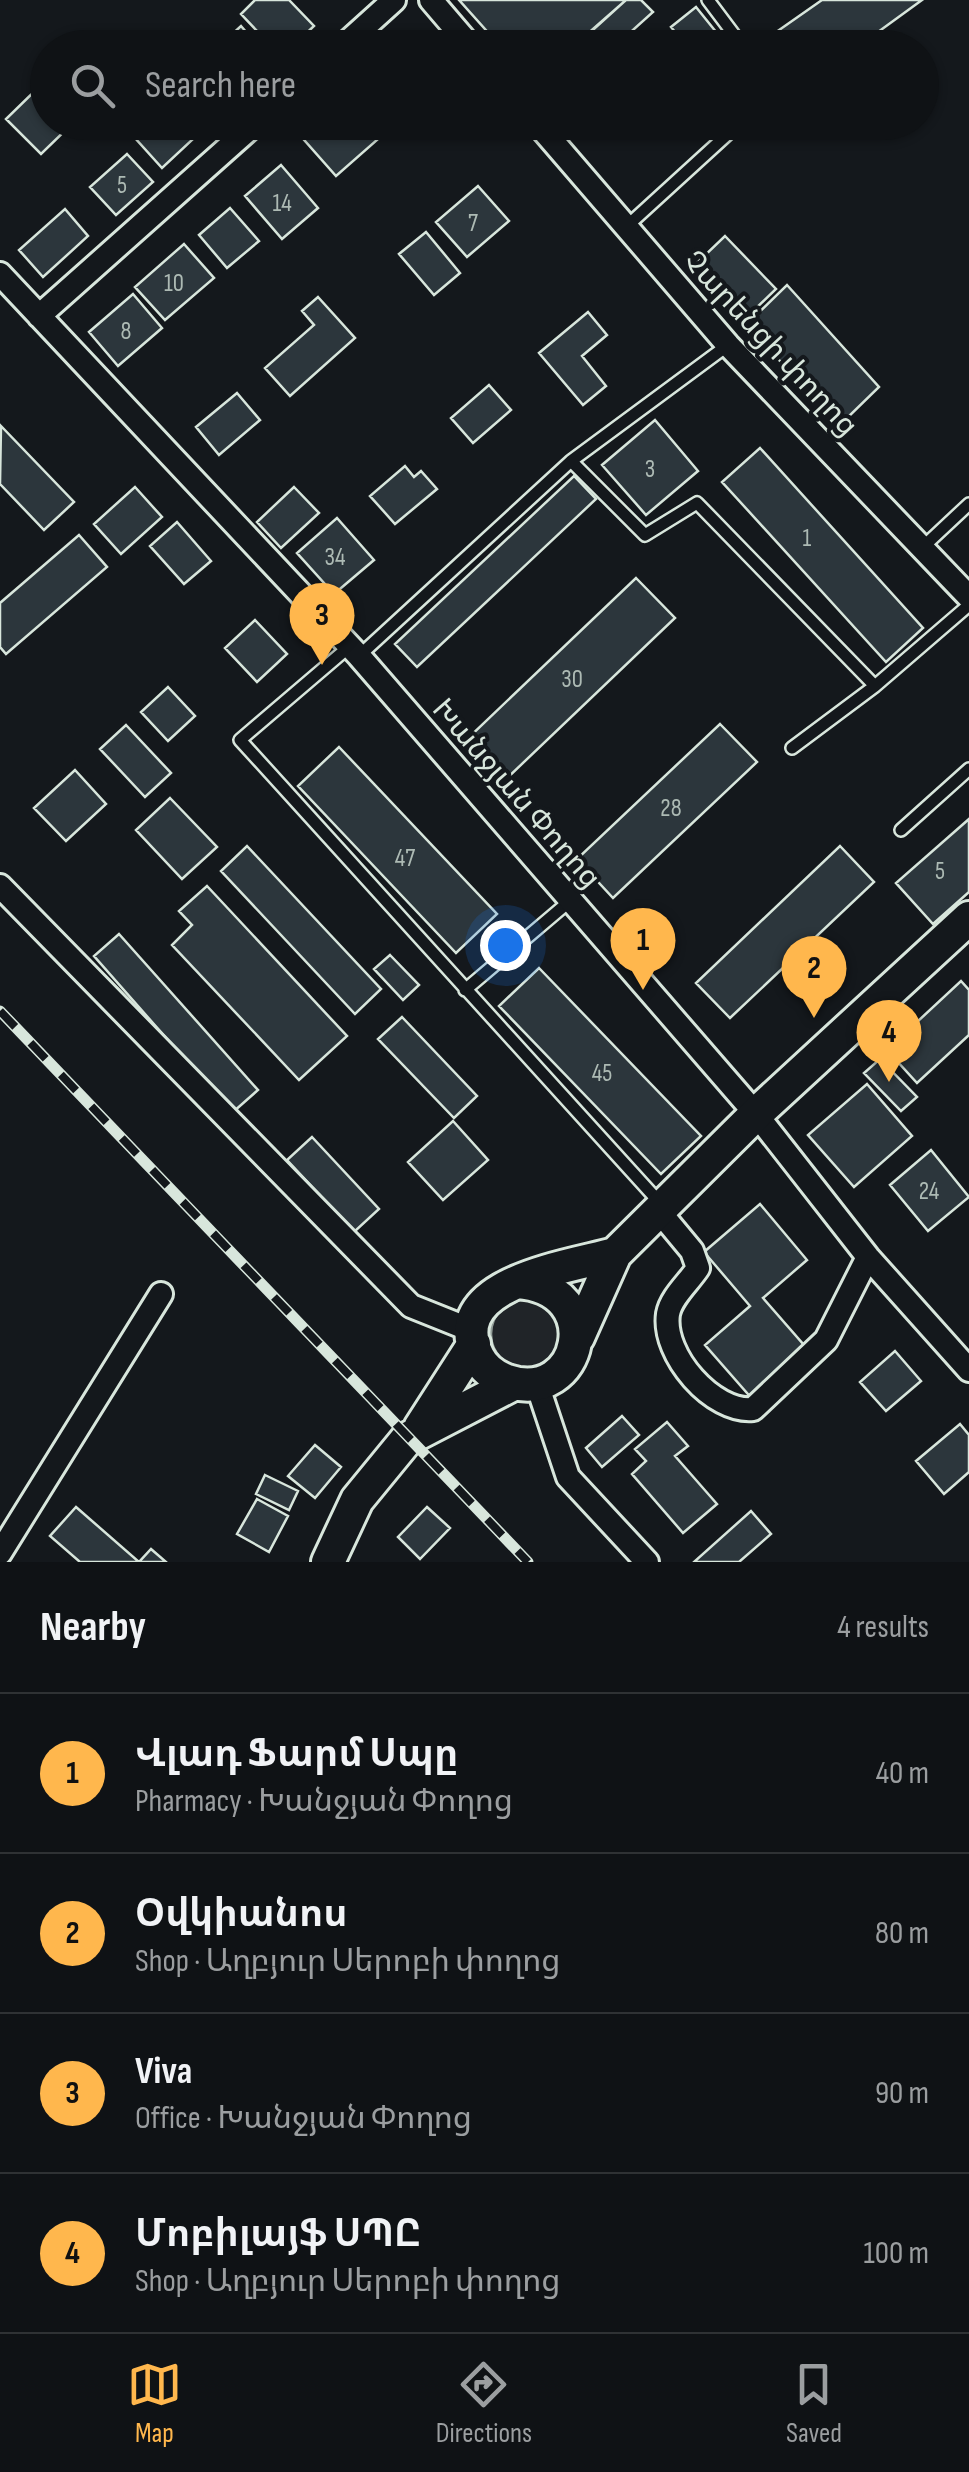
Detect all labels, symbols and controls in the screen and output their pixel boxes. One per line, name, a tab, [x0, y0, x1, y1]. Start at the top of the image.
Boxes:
search box	[30, 30, 939, 140]
icon: search	[65, 58, 120, 113]
text: Search here	[145, 63, 296, 108]
house number: 5	[117, 170, 127, 201]
house number: 14	[272, 188, 292, 219]
house number: 7	[468, 208, 478, 239]
street label: Չարենցի փողոց	[675, 244, 865, 444]
house number: 10	[164, 268, 184, 299]
house number: 8	[121, 316, 131, 347]
house number: 3	[645, 454, 655, 485]
house number: 1	[803, 523, 812, 554]
house number: 34	[325, 542, 345, 573]
pin: 3	[290, 582, 354, 665]
house number: 30	[561, 664, 583, 695]
street label: Խանջյան Փողոց	[424, 692, 608, 896]
house number: 28	[660, 793, 682, 824]
house number: 47	[395, 843, 415, 874]
house number: 5	[935, 856, 945, 887]
pin: 1	[610, 908, 676, 990]
your location	[480, 920, 531, 971]
pin: 2	[782, 936, 846, 1018]
pin: 4	[856, 1000, 922, 1082]
house number: 45	[592, 1058, 612, 1089]
house number: 24	[919, 1176, 939, 1207]
text: Nearby	[40, 1602, 146, 1653]
text: 4 results	[837, 1608, 929, 1647]
text: Վլադ Ֆարմ Սպը	[135, 1732, 458, 1777]
text: 1	[66, 1754, 79, 1793]
text: 40 m	[876, 1754, 929, 1793]
text: Pharmacy · Խանջյան Փողոց	[135, 1782, 513, 1821]
text: Օվկիանոս	[135, 1892, 348, 1937]
text: 2	[65, 1914, 80, 1953]
text: 80 m	[875, 1914, 929, 1953]
text: Shop · Աղբյուր Սերոբի փողոց	[135, 1942, 561, 1981]
text: Viva	[135, 2049, 192, 2094]
text: 3	[65, 2074, 80, 2113]
text: 90 m	[875, 2074, 929, 2113]
text: Office · Խանջյան Փողոց	[135, 2099, 472, 2138]
text: Մոբիլայֆ ՍՊԸ	[135, 2212, 421, 2257]
text: 4	[65, 2234, 80, 2273]
text: 100 m	[864, 2234, 929, 2273]
text: Shop · Աղբյուր Սերոբի փողոց	[135, 2262, 561, 2301]
tab: Map	[127, 2357, 182, 2450]
tab: Directions	[436, 2357, 532, 2450]
tab: Saved	[786, 2357, 842, 2450]

